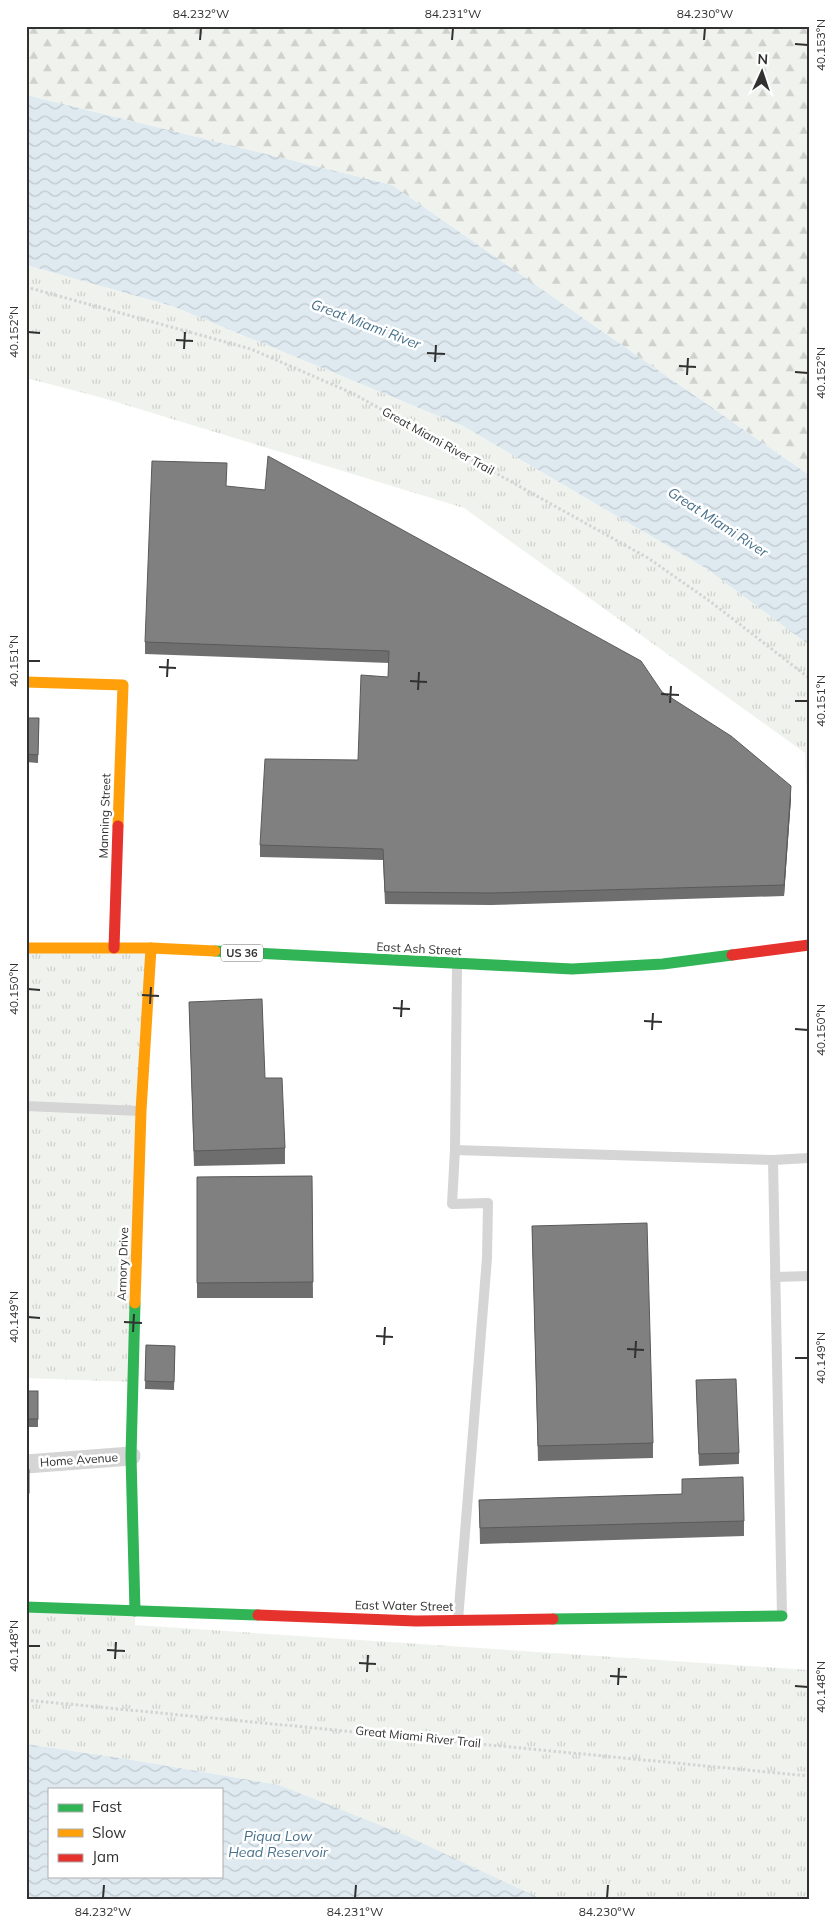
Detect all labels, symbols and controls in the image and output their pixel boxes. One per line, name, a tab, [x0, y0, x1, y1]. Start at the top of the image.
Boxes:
text: 84.232°W	[173, 6, 229, 21]
text: 84.231°W	[425, 6, 481, 21]
text: 84.230°W	[677, 6, 733, 21]
text: 40.153°N	[813, 19, 828, 71]
north arrow	[738, 48, 788, 98]
text: N	[757, 50, 768, 68]
water label: Great Miami River	[309, 295, 424, 353]
text: 40.152°N	[6, 306, 21, 358]
text: 40.152°N	[813, 347, 828, 399]
street label: Great Miami River Trail	[380, 403, 497, 478]
water label: Great Miami River	[665, 483, 772, 562]
text: 40.151°N	[6, 635, 21, 687]
text: 40.151°N	[813, 675, 828, 727]
street label: Manning Street	[96, 773, 113, 859]
street label: East Ash Street	[376, 939, 462, 958]
road number: US 36	[221, 944, 263, 961]
text: 40.150°N	[6, 963, 21, 1015]
text: 40.150°N	[813, 1004, 828, 1056]
street label: Armory Drive	[114, 1227, 131, 1301]
text: 40.149°N	[6, 1291, 21, 1343]
text: 40.149°N	[813, 1332, 828, 1384]
street label: Home Avenue	[40, 1449, 118, 1470]
street label: East Water Street	[355, 1597, 453, 1614]
text: 40.148°N	[6, 1620, 21, 1672]
text: 40.148°N	[813, 1661, 828, 1713]
street label: Great Miami River Trail	[355, 1722, 481, 1751]
legend	[48, 1788, 222, 1878]
text: Fast	[92, 1797, 122, 1816]
text: Slow	[92, 1823, 126, 1842]
water label: Piqua Low Head Reservoir	[228, 1827, 329, 1861]
text: Jam	[92, 1847, 119, 1866]
text: 84.232°W	[75, 1904, 131, 1919]
text: 84.231°W	[327, 1904, 383, 1919]
text: 84.230°W	[579, 1904, 635, 1919]

